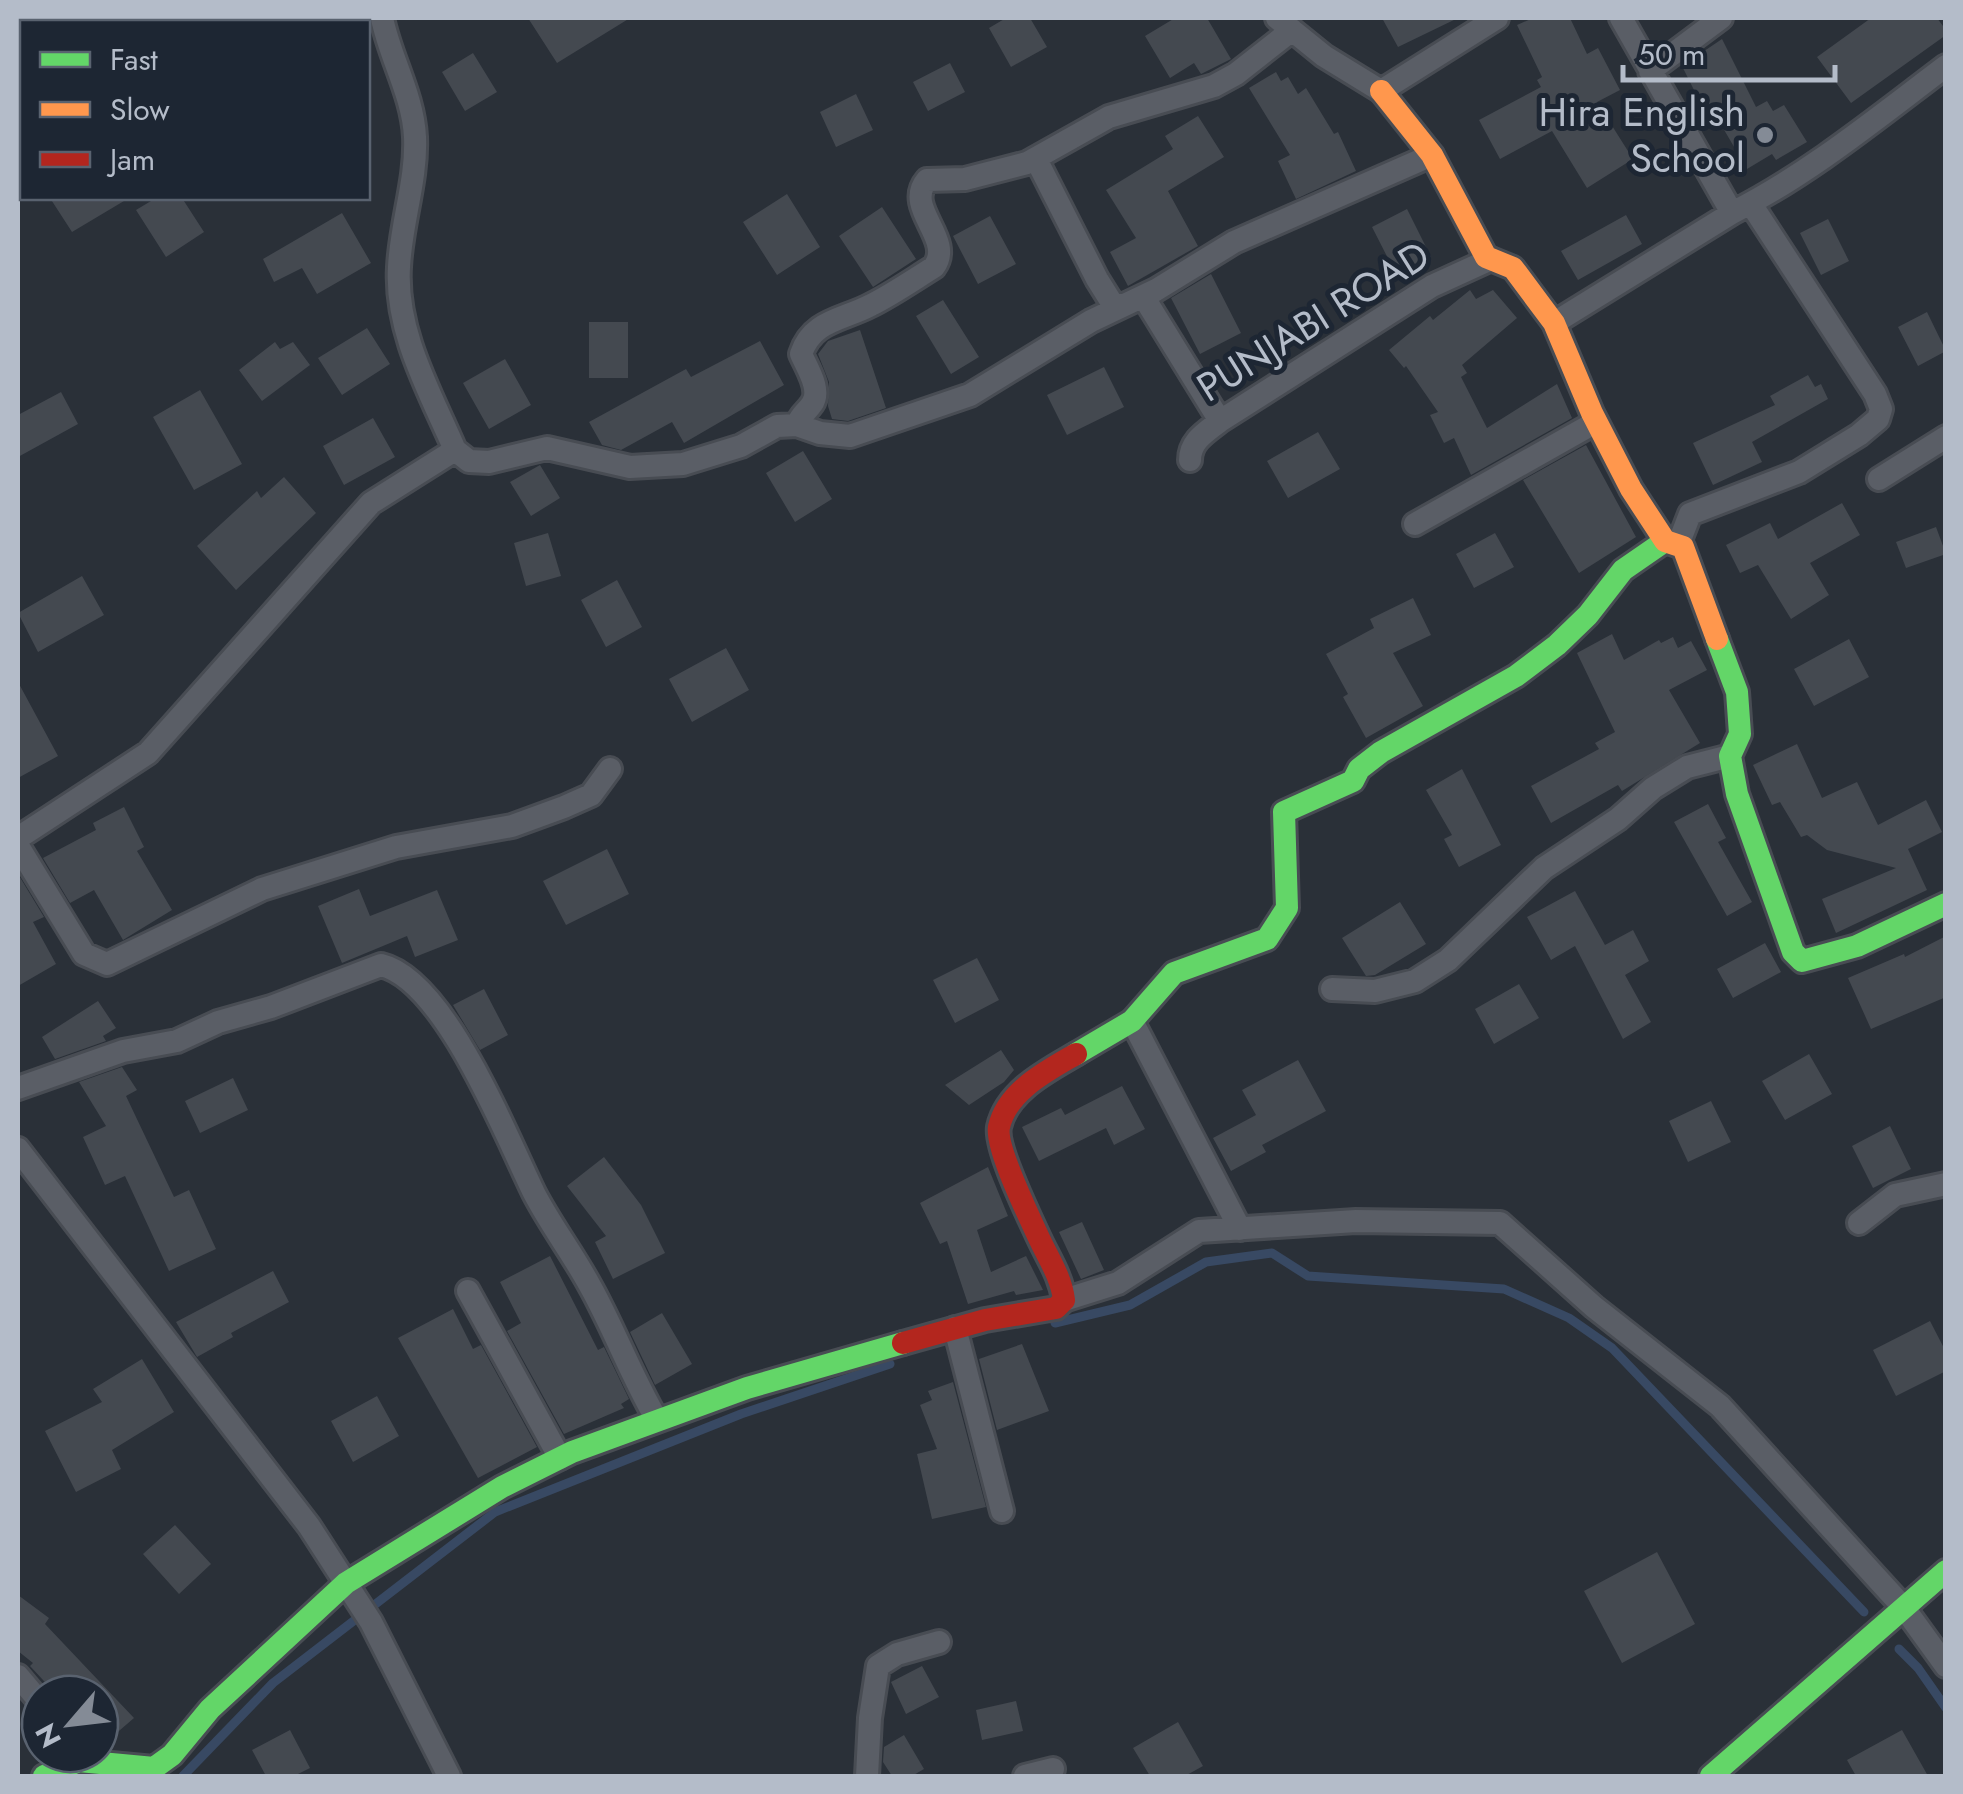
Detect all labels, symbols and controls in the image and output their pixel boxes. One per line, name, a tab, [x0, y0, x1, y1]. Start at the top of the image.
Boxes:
legend	[20, 20, 370, 200]
scale bar	[1623, 20, 1836, 82]
text: 50 m	[1638, 33, 1705, 76]
text: Fast	[110, 38, 159, 81]
place label: Hira English School	[1539, 83, 1745, 187]
text: Slow	[110, 88, 170, 131]
marker: Hira English School	[1754, 124, 1776, 146]
text: Jam	[106, 138, 155, 181]
street label: PUNJABI ROAD	[1185, 226, 1441, 416]
north arrow	[20, 1674, 120, 1774]
text: N	[25, 1716, 72, 1755]

